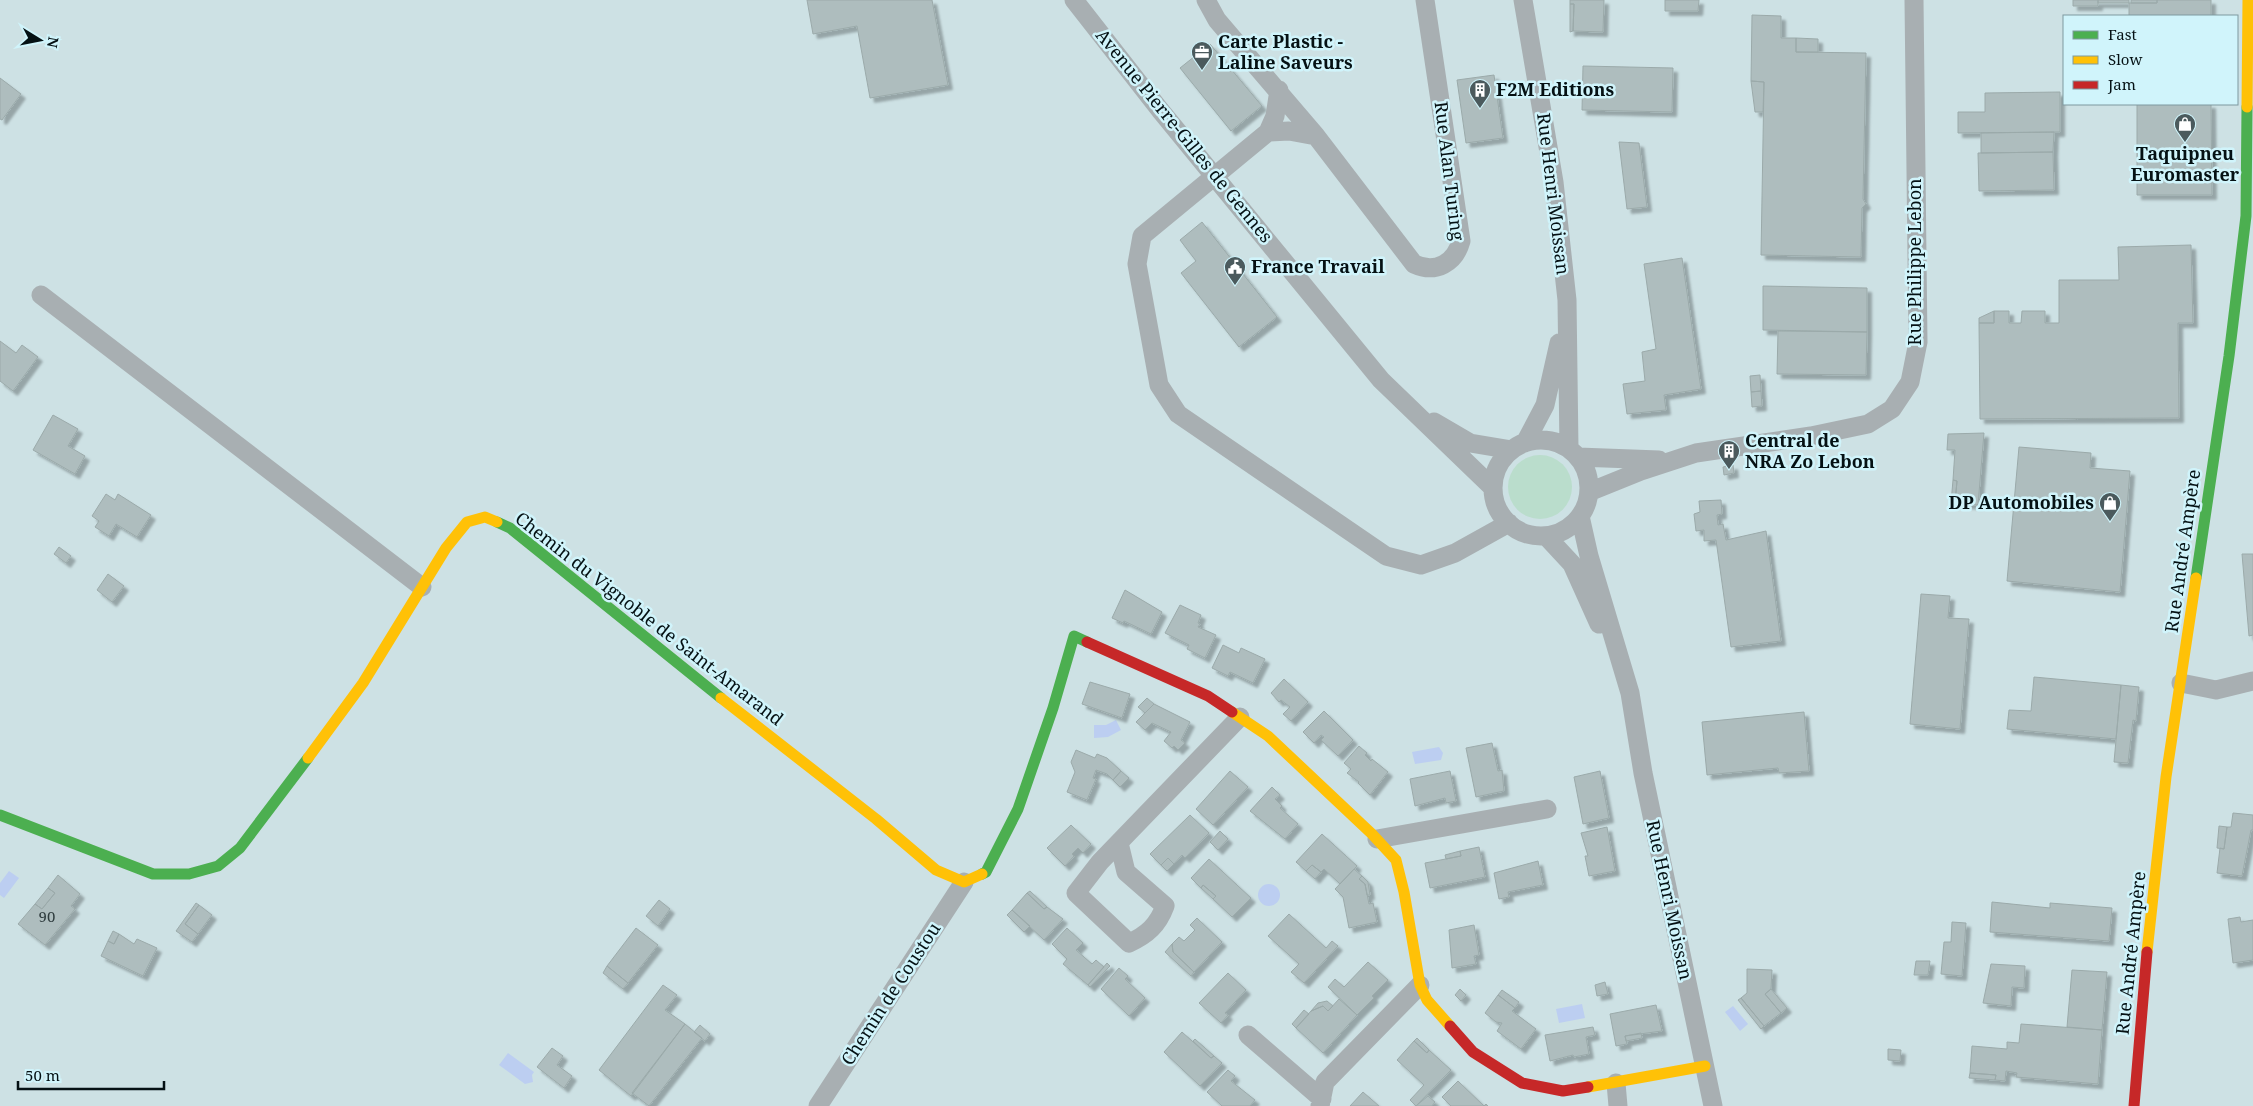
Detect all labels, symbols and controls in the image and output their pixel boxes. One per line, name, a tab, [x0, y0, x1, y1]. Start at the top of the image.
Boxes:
north arrow	[15, 15, 65, 65]
legend	[2063, 15, 2238, 105]
street label: Avenue Pierre-Gilles de Gennes	[1091, 24, 1279, 247]
text: Fast	[2108, 24, 2137, 44]
place label: Carte Plastic - Laline Saveurs	[1218, 29, 1353, 74]
text: N	[43, 35, 64, 49]
office icon: Carte Plastic - Laline Saveurs	[1190, 40, 1214, 71]
text: Slow	[2108, 49, 2142, 69]
text: Jam	[2107, 74, 2136, 94]
place label: F2M Editions	[1496, 77, 1615, 101]
building icon: F2M Editions	[1468, 78, 1492, 109]
street label: Rue Alan Turing	[1430, 100, 1470, 242]
street label: Rue Henri Moissan	[1532, 112, 1576, 277]
shop icon: Taquipneu Euromaster	[2173, 112, 2197, 143]
place label: Taquipneu Euromaster	[2131, 141, 2240, 186]
street label: Rue Philippe Lebon	[1902, 178, 1926, 346]
place label: France Travail	[1251, 254, 1385, 278]
public building icon: France Travail	[1223, 255, 1247, 286]
place label: Central de NRA Zo Lebon	[1745, 428, 1875, 473]
building icon: Central de NRA Zo Lebon	[1717, 439, 1741, 470]
street label: Rue André Ampère	[2159, 468, 2205, 634]
place label: DP Automobiles	[1948, 490, 2094, 514]
shop icon: DP Automobiles	[2098, 491, 2122, 522]
street label: Chemin du Vignoble de Saint-Amarand	[511, 506, 789, 731]
street label: Rue Henri Moissan	[1641, 818, 1699, 982]
street label: Rue André Ampère	[2109, 870, 2151, 1036]
house number: 90	[39, 906, 55, 926]
street label: Chemin de Coustou	[835, 917, 946, 1069]
scale bar	[18, 1058, 164, 1090]
text: 50 m	[25, 1065, 60, 1085]

